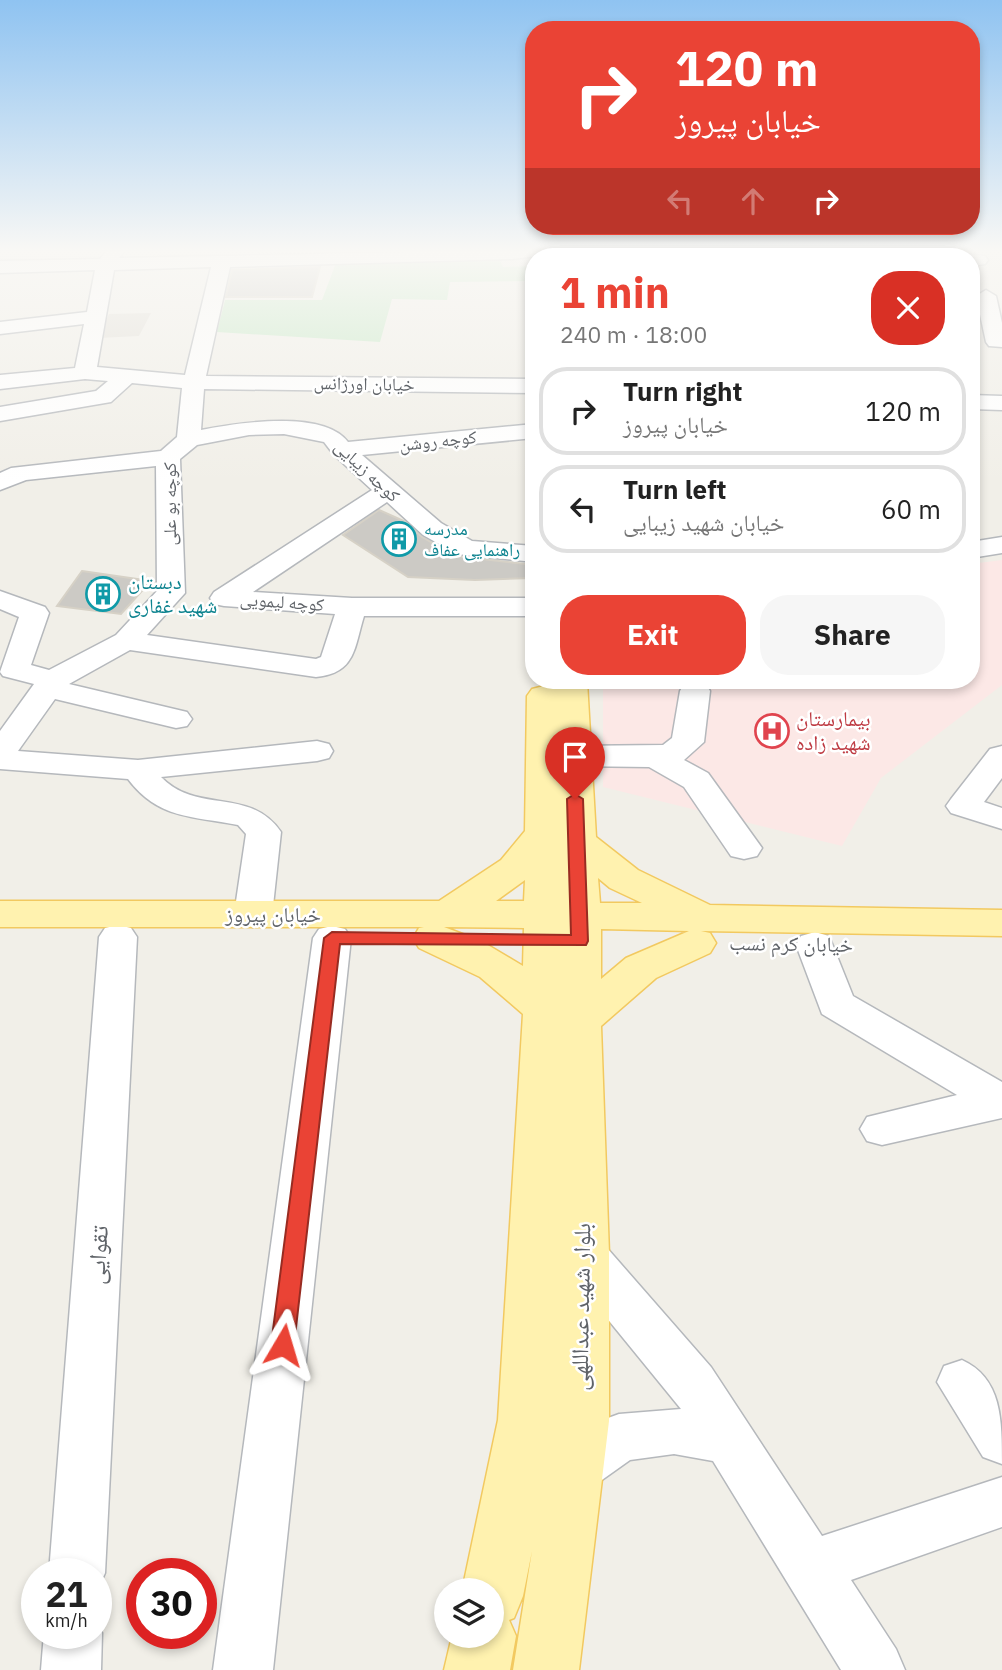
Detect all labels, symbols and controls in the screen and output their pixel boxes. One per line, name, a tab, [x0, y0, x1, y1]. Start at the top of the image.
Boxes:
text: 120 m	[675, 36, 819, 99]
icon: right	[560, 49, 651, 140]
text: خیابان پیروز	[675, 99, 821, 141]
icon: left	[661, 182, 699, 220]
icon: ahead	[734, 182, 772, 220]
icon: right	[807, 182, 845, 220]
text: 1 min	[560, 265, 670, 320]
button: close	[871, 271, 945, 345]
text: 240 m · 18:00	[560, 319, 707, 349]
street label: خیابان اورژانس	[313, 371, 415, 396]
text: Turn right	[623, 374, 742, 408]
icon: right	[564, 392, 602, 430]
text: 120 m	[865, 394, 941, 428]
text: خیابان پیروز	[623, 409, 728, 439]
street label: کوچه روشن	[398, 425, 478, 456]
street label: کوچه زیبایی	[330, 435, 405, 507]
street label: کوچه بو علی	[158, 462, 181, 546]
text: Turn left	[623, 472, 726, 506]
icon: left	[564, 490, 602, 528]
text: 60 m	[881, 492, 941, 526]
text: خیابان شهید زیبایی	[623, 507, 784, 537]
place label: مدرسه راهنمایی عفاف	[424, 517, 520, 561]
building icon: مدرسه راهنمایی عفاف	[380, 520, 418, 558]
place label: دبستان شهید غفاری	[128, 567, 217, 619]
building icon: دبستان شهید غفاری	[84, 575, 122, 613]
street label: کوچه لیمویی	[239, 587, 325, 616]
button: Exit	[560, 595, 746, 675]
button: Share	[760, 595, 945, 675]
place label: بیمارستان شهید زاده	[796, 704, 871, 756]
hospital icon: بیمارستان شهید زاده	[753, 712, 791, 750]
pin	[545, 727, 605, 799]
icon: arrive	[556, 738, 594, 776]
street label: خیابان پیروز	[224, 900, 321, 928]
street label: خیابان کرم نسب	[729, 928, 853, 959]
street label: بلوار شهید عبداللهی	[563, 1223, 597, 1391]
street label: تقوایی	[79, 1224, 115, 1286]
position arrow	[246, 1308, 320, 1382]
speed limit sign: 30	[126, 1558, 217, 1649]
text: 21	[45, 1571, 88, 1617]
map controls	[434, 1578, 504, 1648]
button: layers	[434, 1578, 504, 1648]
text: km/h	[45, 1609, 88, 1632]

